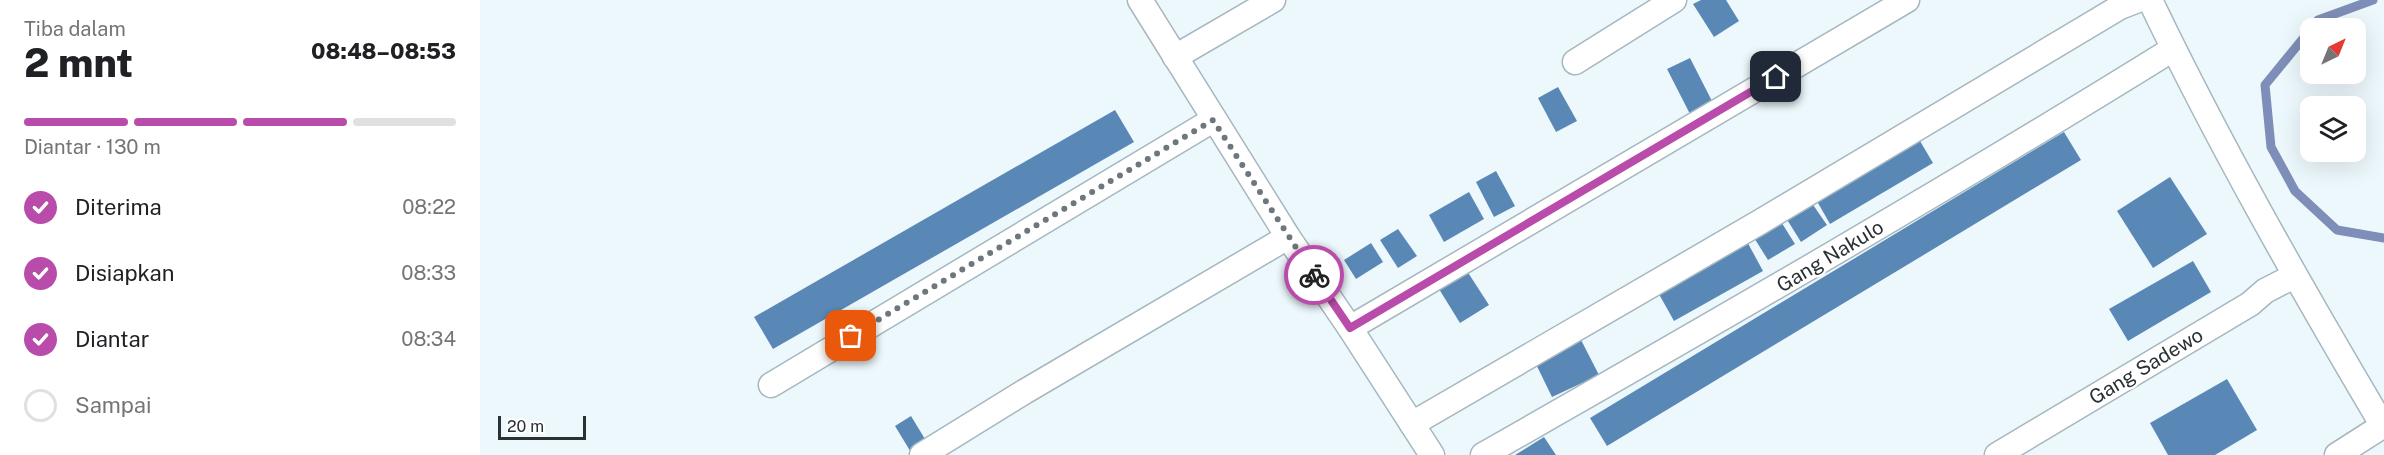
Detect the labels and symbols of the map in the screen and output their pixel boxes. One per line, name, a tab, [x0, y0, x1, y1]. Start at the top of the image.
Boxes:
north arrow	[2300, 18, 2366, 84]
pin	[1750, 51, 1801, 102]
street label: Gang Nakulo	[1772, 215, 1888, 297]
courier	[1284, 245, 1344, 305]
pin	[825, 310, 876, 361]
street label: Gang Sadewo	[2085, 323, 2207, 409]
scale bar	[498, 413, 586, 440]

